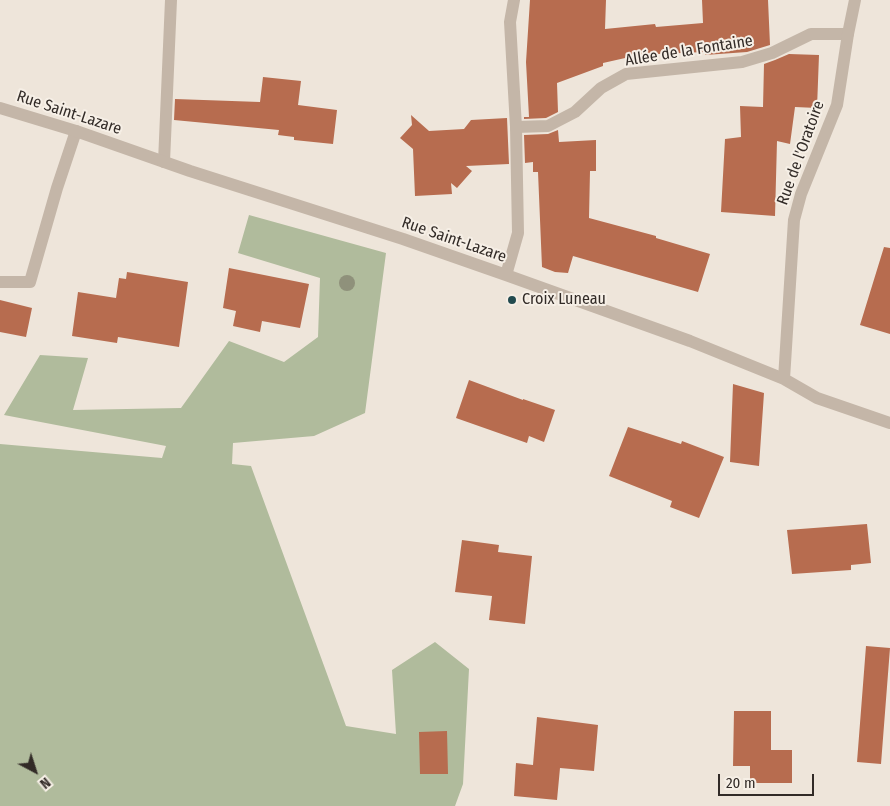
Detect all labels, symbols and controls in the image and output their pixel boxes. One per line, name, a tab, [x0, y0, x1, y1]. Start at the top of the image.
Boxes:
street label: Allée de la Fontaine	[624, 31, 754, 71]
street label: Rue Saint-Lazare	[14, 87, 124, 139]
street label: Rue de l'Oratoire	[773, 98, 829, 208]
street label: Rue Saint-Lazare	[399, 213, 509, 267]
place label: Croix Luneau	[522, 290, 606, 310]
marker: Croix Luneau	[506, 294, 518, 306]
north arrow	[10, 746, 60, 796]
scale bar	[720, 764, 816, 796]
text: N	[36, 774, 54, 792]
text: 20 m	[726, 774, 756, 792]

